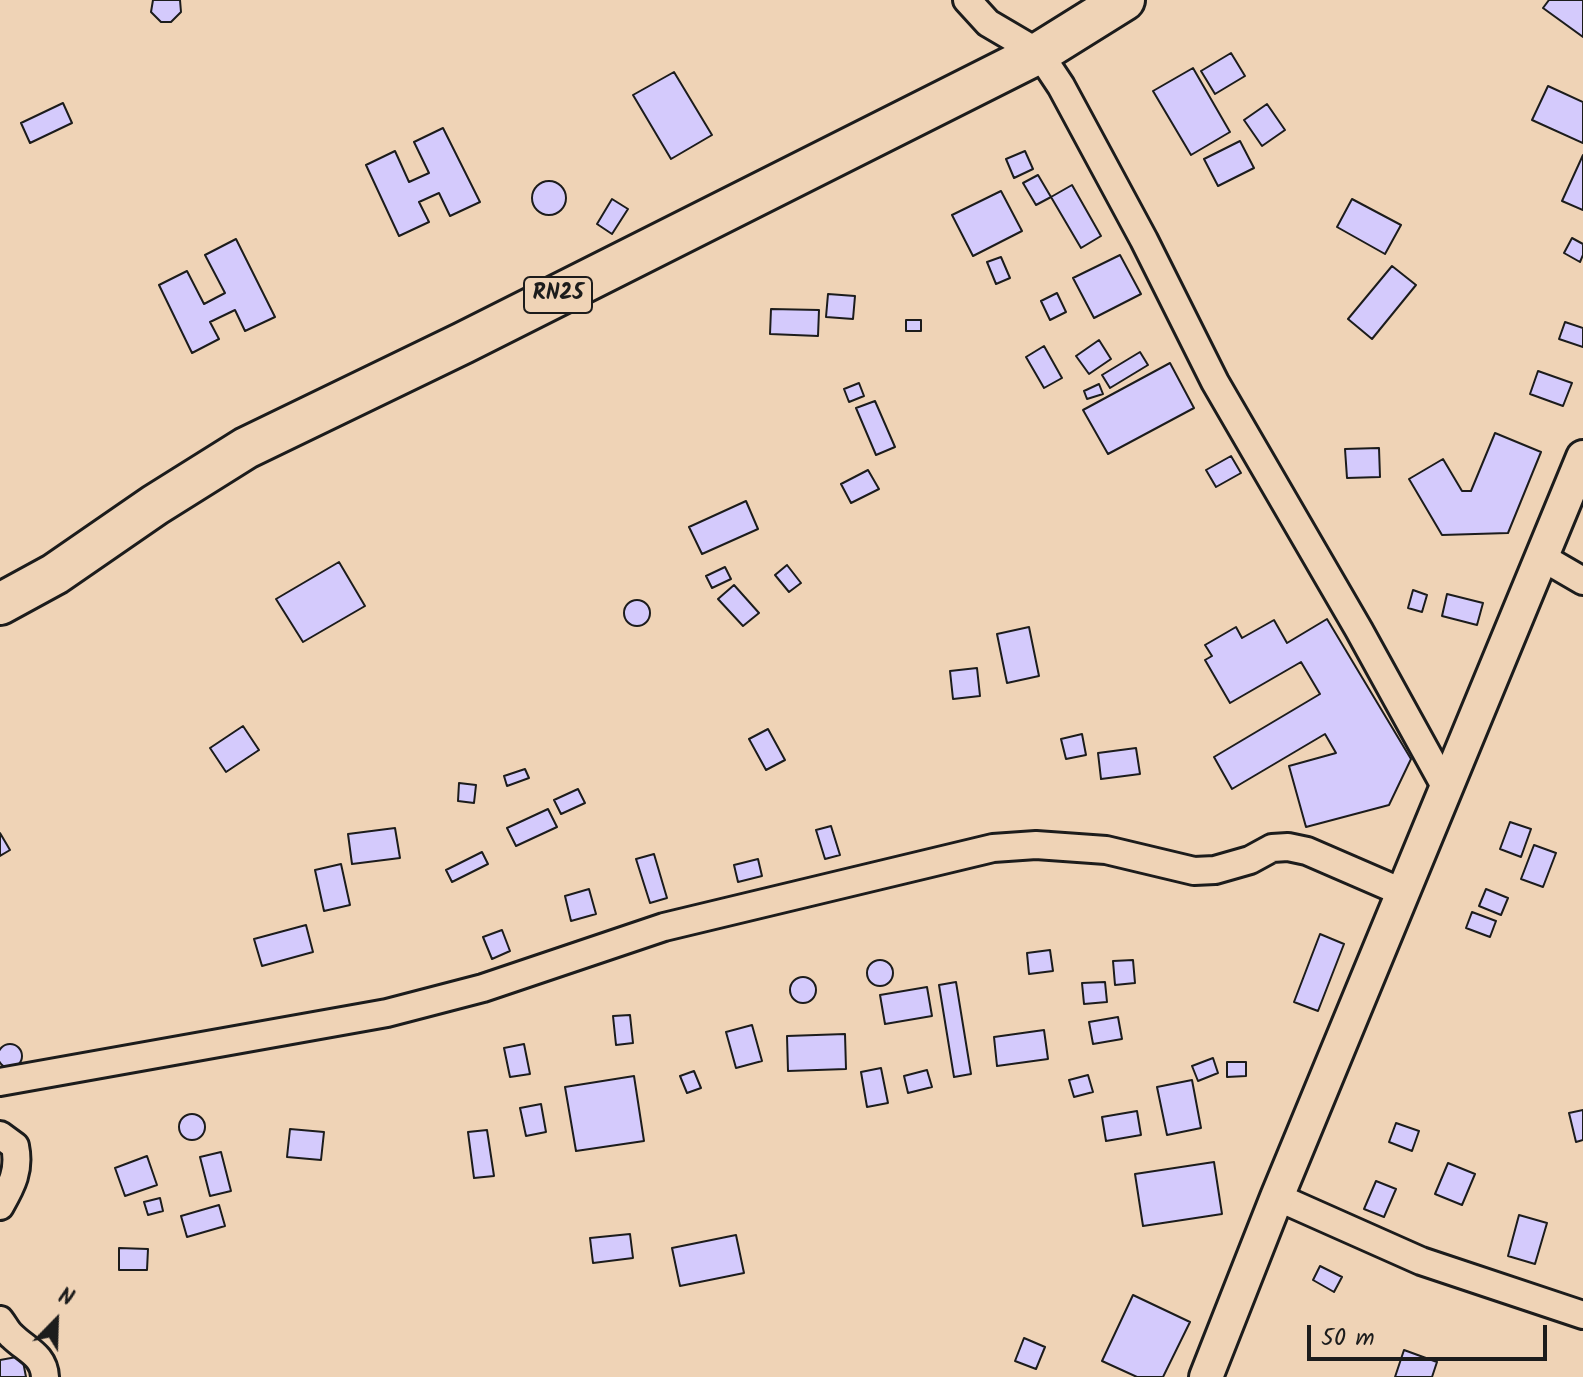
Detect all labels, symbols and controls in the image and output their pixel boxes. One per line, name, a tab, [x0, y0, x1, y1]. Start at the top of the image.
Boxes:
road number: RN25	[524, 277, 592, 313]
text: N	[52, 1280, 79, 1317]
north arrow	[16, 1281, 96, 1361]
scale bar	[1311, 1309, 1551, 1359]
text: 50 m	[1321, 1319, 1375, 1358]

